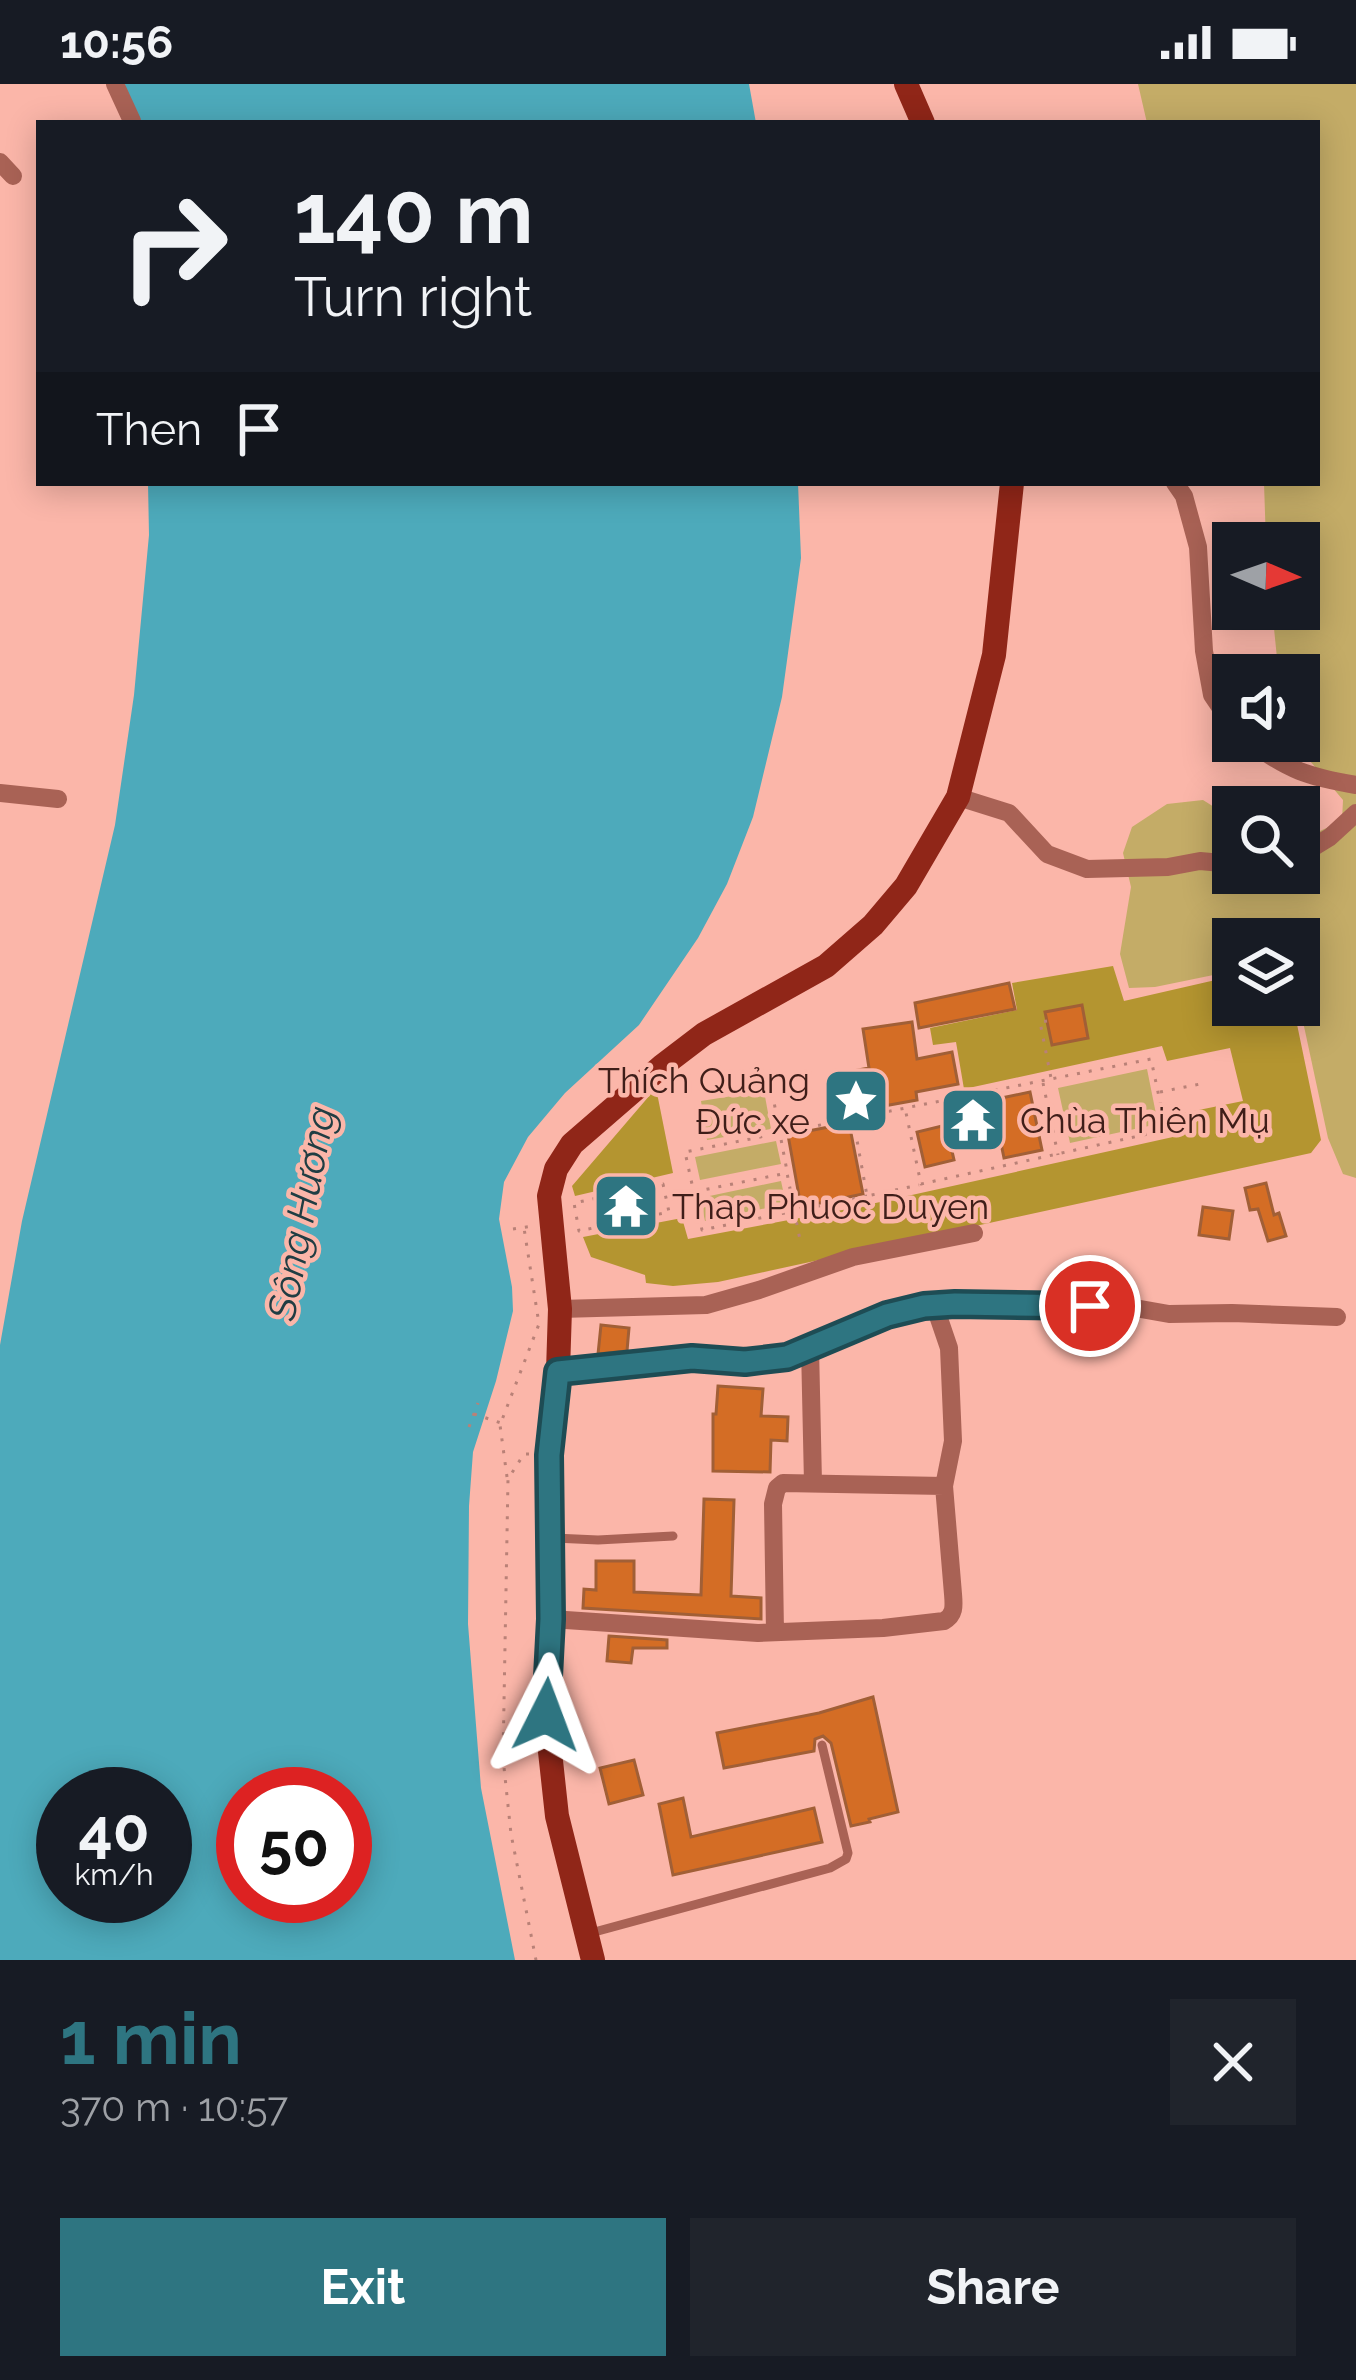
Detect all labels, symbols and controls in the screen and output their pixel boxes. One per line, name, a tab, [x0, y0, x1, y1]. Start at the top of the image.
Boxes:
text: 10:56	[60, 16, 173, 69]
text: 140 m	[294, 164, 533, 263]
icon: right	[96, 168, 252, 324]
text: Turn right	[294, 265, 532, 329]
icon: arrive	[226, 396, 292, 462]
text: Then	[96, 403, 202, 456]
north arrow	[1212, 522, 1320, 630]
map controls	[1212, 522, 1320, 1026]
button: sound	[1212, 654, 1320, 762]
button: search	[1212, 786, 1320, 894]
button: layers	[1212, 918, 1320, 1026]
place label: Thích Quảng Đức xe	[598, 1059, 810, 1142]
place icon: Thích Quảng Đức xe	[821, 1066, 891, 1136]
temple icon: Chùa Thiên Mụ	[938, 1085, 1008, 1155]
place label: Chùa Thiên Mụ	[1020, 1099, 1270, 1141]
water label: Sông Hương	[258, 1102, 344, 1325]
temple icon: Thap Phuoc Duyen	[591, 1171, 661, 1241]
place label: Thap Phuoc Duyen	[672, 1185, 989, 1227]
pin	[1039, 1255, 1141, 1357]
icon: arrive	[1057, 1273, 1123, 1339]
position arrow	[483, 1652, 609, 1778]
speed limit sign: 50	[216, 1767, 372, 1923]
text: 40	[78, 1795, 150, 1865]
text: km/h	[74, 1857, 154, 1892]
text: 1 min	[60, 1996, 242, 2081]
button: close	[1170, 1999, 1296, 2125]
text: 370 m · 10:57	[60, 2084, 288, 2130]
button: Exit	[60, 2218, 666, 2356]
button: Share	[690, 2218, 1296, 2356]

